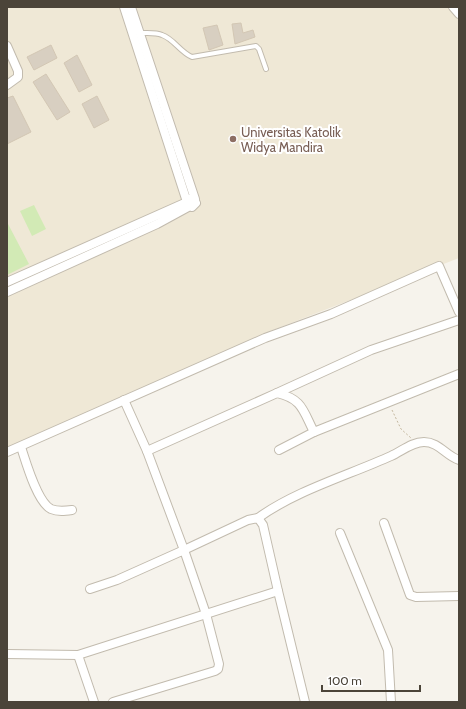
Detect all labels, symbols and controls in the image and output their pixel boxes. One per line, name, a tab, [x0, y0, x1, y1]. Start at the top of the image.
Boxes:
place label: Universitas Katolik Widya Mandira	[241, 124, 341, 155]
marker: Universitas Katolik Widya Mandira	[228, 134, 238, 144]
scale bar	[322, 667, 420, 693]
text: 100 m	[328, 673, 362, 688]

